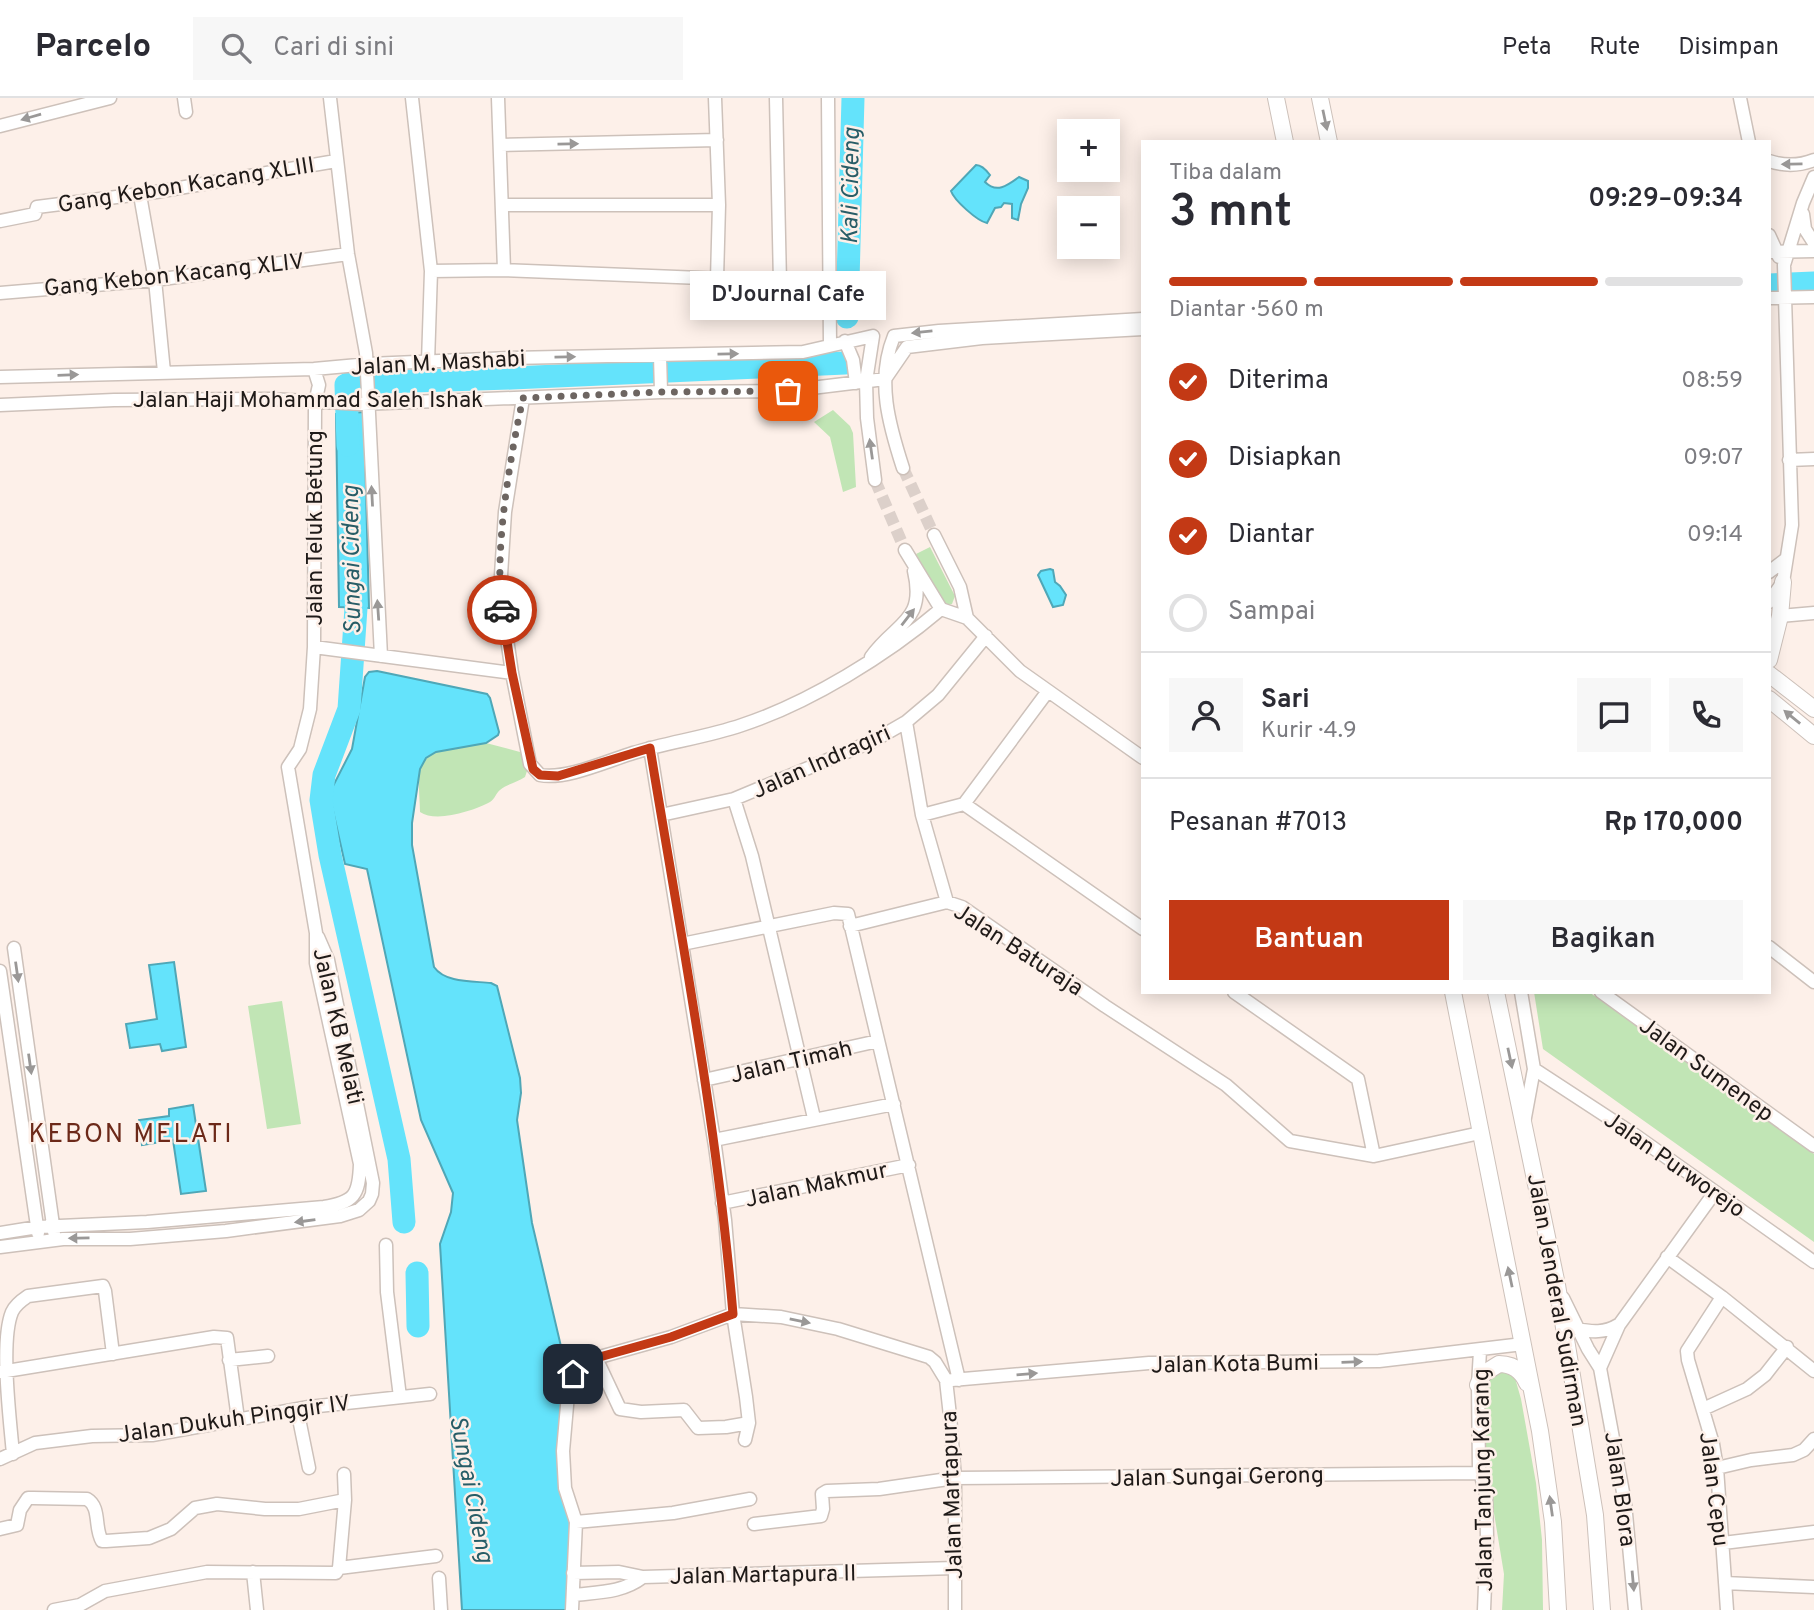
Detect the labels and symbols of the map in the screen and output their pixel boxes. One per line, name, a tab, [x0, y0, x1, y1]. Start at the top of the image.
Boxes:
one-way arrow	[1319, 109, 1330, 131]
one-way arrow	[20, 113, 41, 123]
water label: Kali Cideng	[836, 126, 868, 245]
one-way arrow	[557, 138, 579, 149]
street label: Gang Kebon Kacang XLIII	[56, 152, 317, 221]
one-way arrow	[1781, 158, 1803, 170]
street label: Gang Kebon Kacang XLIV	[43, 248, 306, 305]
callout: D'Journal Cafe	[690, 272, 886, 321]
one-way arrow	[911, 327, 933, 338]
street label: Jalan M. Mashabi	[350, 345, 526, 384]
one-way arrow	[717, 349, 739, 360]
one-way arrow	[554, 351, 576, 363]
pin	[758, 361, 818, 421]
one-way arrow	[57, 370, 79, 381]
street label: Jalan Haji Mohammad Saleh Ishak	[133, 387, 483, 416]
street label: Jalan Teluk Betung	[302, 430, 331, 626]
one-way arrow	[865, 438, 876, 460]
water label: Sungai Cideng	[337, 484, 369, 635]
one-way arrow	[367, 485, 378, 507]
courier	[467, 575, 537, 645]
one-way arrow	[373, 599, 384, 621]
one-way arrow	[901, 608, 916, 626]
one-way arrow	[1783, 710, 1801, 725]
street label: Jalan Indragiri	[748, 720, 896, 807]
street label: Jalan Baturaja	[947, 898, 1088, 1004]
street label: Jalan KB Melati	[304, 945, 369, 1108]
one-way arrow	[12, 961, 23, 983]
street label: Jalan Sumenep	[1632, 1012, 1779, 1130]
street label: Jalan Timah	[728, 1035, 855, 1092]
one-way arrow	[1504, 1047, 1515, 1069]
one-way arrow	[25, 1053, 36, 1075]
street label: Jalan Purworejo	[1597, 1107, 1750, 1226]
district label: KEBON MELATI	[28, 1119, 234, 1152]
street label: Jalan Makmur	[742, 1157, 891, 1216]
street label: Jalan Jenderal Sudirman	[1519, 1172, 1592, 1429]
one-way arrow	[294, 1216, 316, 1227]
one-way arrow	[68, 1232, 90, 1244]
one-way arrow	[1504, 1266, 1515, 1288]
one-way arrow	[789, 1316, 811, 1327]
pin	[543, 1344, 603, 1404]
street label: Jalan Kota Bumi	[1151, 1350, 1319, 1381]
one-way arrow	[1341, 1356, 1363, 1367]
one-way arrow	[1016, 1368, 1038, 1379]
street label: Jalan Tanjung Karang	[1468, 1368, 1501, 1592]
street label: Jalan Dukuh Pinggir IV	[116, 1390, 352, 1451]
street label: Jalan Martapura	[936, 1410, 971, 1580]
water label: Sungai Cideng	[441, 1413, 499, 1566]
street label: Jalan Blora	[1596, 1430, 1641, 1549]
street label: Jalan Cepu	[1691, 1430, 1734, 1548]
street label: Jalan Sungai Gerong	[1110, 1462, 1324, 1495]
one-way arrow	[1545, 1495, 1556, 1517]
street label: Jalan Martapura II	[669, 1560, 857, 1593]
one-way arrow	[1628, 1570, 1639, 1592]

